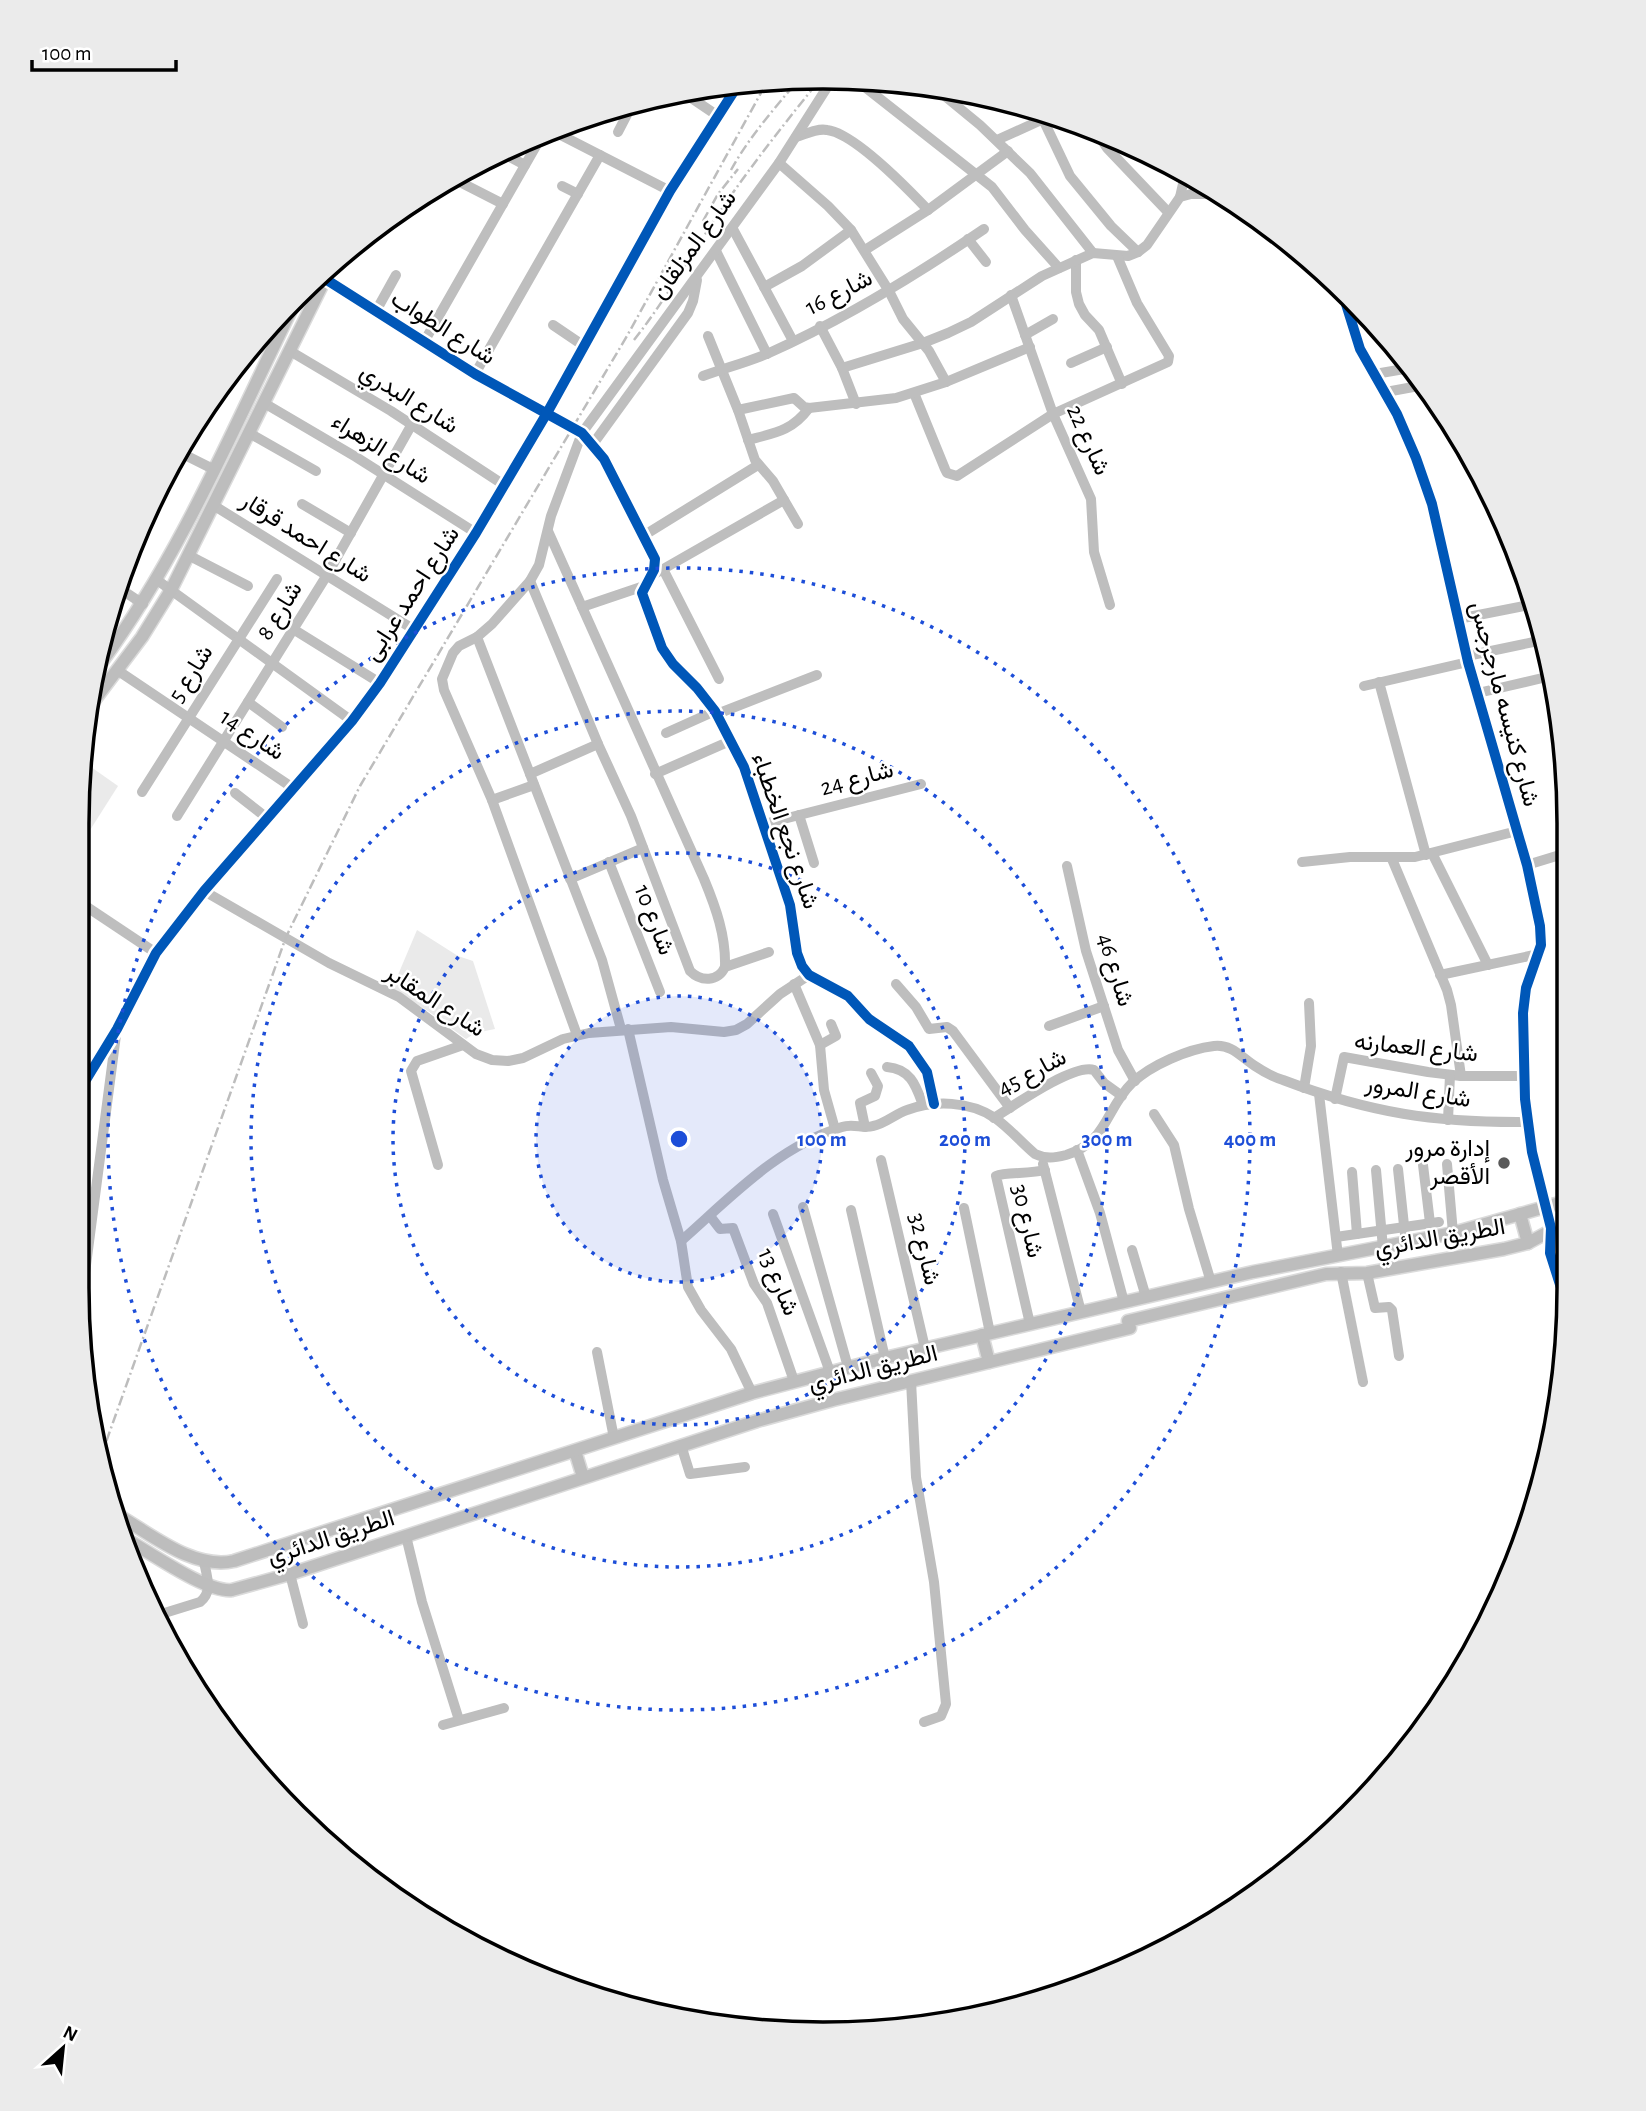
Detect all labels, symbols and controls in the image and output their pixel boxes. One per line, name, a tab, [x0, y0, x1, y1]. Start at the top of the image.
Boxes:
scale bar	[32, 28, 175, 72]
text: 100 m	[42, 43, 92, 64]
street label: شارع المزلقان	[647, 186, 744, 305]
street label: شارع 16	[802, 266, 878, 323]
street label: شارع الطواب	[385, 287, 499, 372]
street label: شارع البدري	[352, 359, 462, 444]
street label: شارع 22	[1059, 401, 1114, 480]
street label: شارع الزهراء	[326, 409, 435, 491]
street label: شارع احمد قرقار	[234, 488, 375, 590]
street label: شارع احمد عرابى	[360, 522, 467, 667]
street label: شارع 8	[253, 578, 310, 646]
street label: شارع كنيسه مارجرجس	[1462, 599, 1543, 810]
street label: شارع 5	[164, 641, 220, 708]
street label: شارع 14	[214, 705, 289, 768]
street label: شارع نجع الخطباء	[743, 750, 823, 913]
street label: شارع 24	[818, 758, 897, 803]
street label: شارع 10	[627, 882, 678, 960]
street label: شارع 46	[1090, 931, 1137, 1010]
street label: شارع المقابر	[379, 960, 489, 1044]
street label: شارع العمارنه	[1353, 1030, 1479, 1069]
street label: شارع 45	[994, 1045, 1072, 1104]
street label: شارع المرور	[1362, 1072, 1472, 1115]
centre of rings	[667, 1127, 691, 1151]
text: 100 m	[797, 1129, 847, 1150]
text: 200 m	[939, 1129, 991, 1150]
text: 300 m	[1081, 1129, 1133, 1150]
text: 400 m	[1224, 1129, 1276, 1150]
place label: إدارة مرور الأقصر	[1404, 1137, 1490, 1191]
marker: إدارة مرور الأقصر	[1496, 1155, 1512, 1171]
street label: شارع 30	[1004, 1182, 1047, 1261]
street label: شارع 32	[901, 1211, 944, 1288]
street label: الطريق الدائري	[1373, 1215, 1508, 1267]
street label: شارع 13	[750, 1245, 803, 1320]
street label: الطريق الدائري	[806, 1341, 942, 1402]
street label: الطريق الدائري	[264, 1506, 399, 1576]
north arrow	[28, 2013, 98, 2083]
text: N	[60, 2023, 80, 2046]

